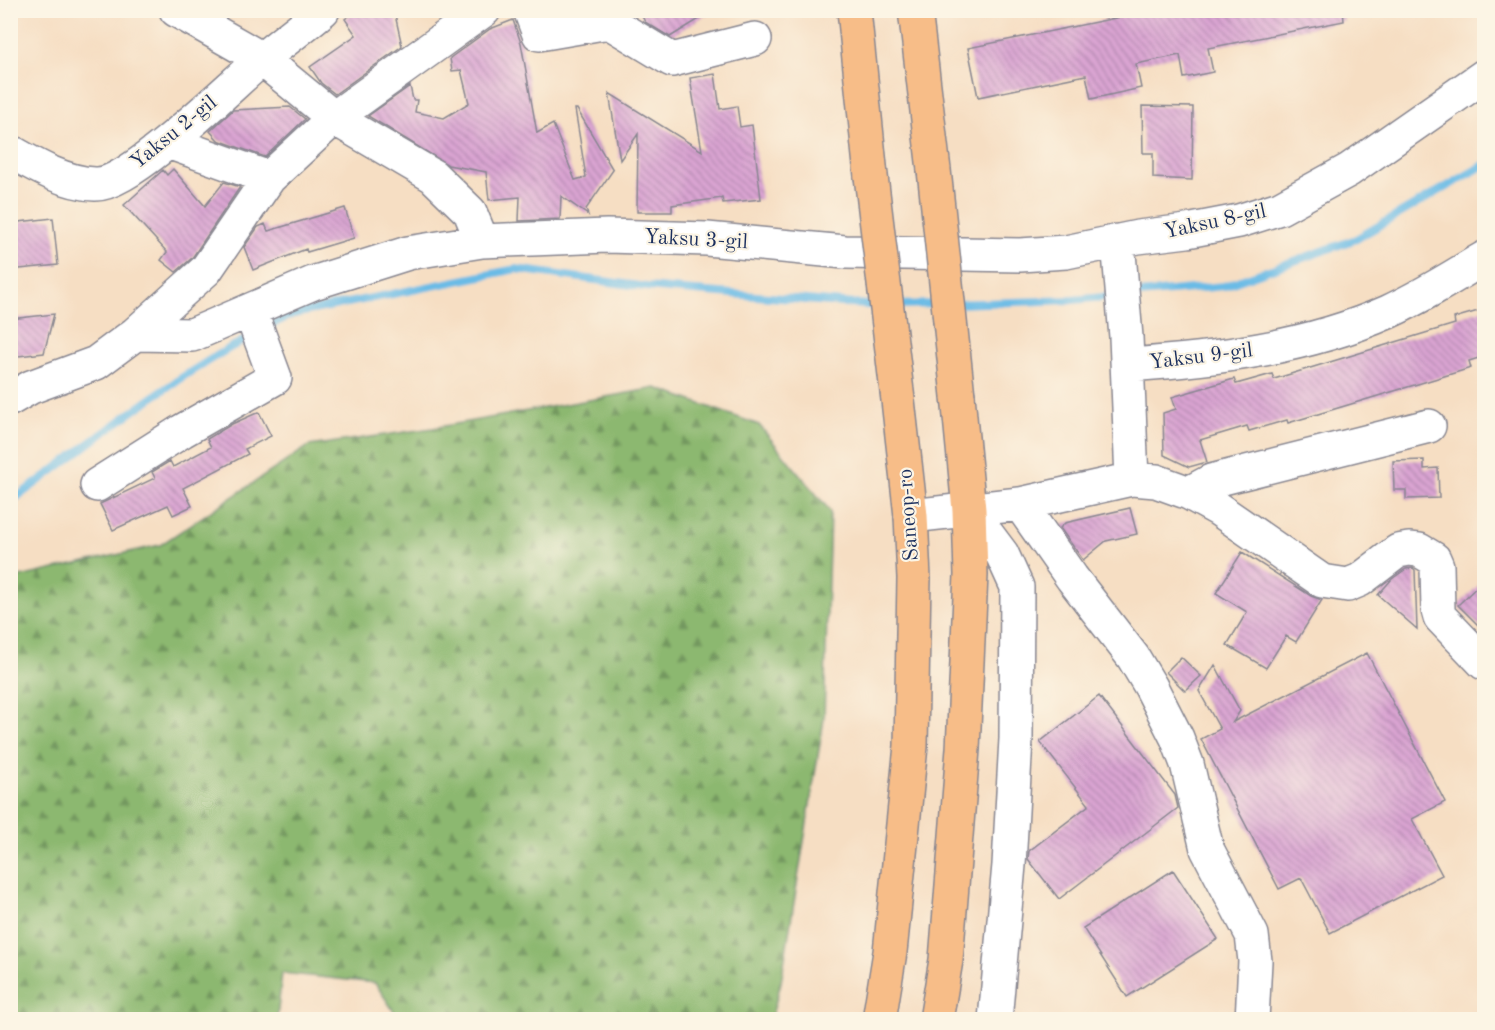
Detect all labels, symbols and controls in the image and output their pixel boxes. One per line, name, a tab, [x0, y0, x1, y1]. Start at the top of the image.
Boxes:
street label: Yaksu 2-gil	[127, 92, 221, 174]
street label: Yaksu 8-gil	[1162, 201, 1268, 243]
street label: Yaksu 3-gil	[643, 227, 749, 253]
street label: Yaksu 9-gil	[1148, 340, 1254, 374]
street label: Saneop-ro	[895, 468, 923, 562]

